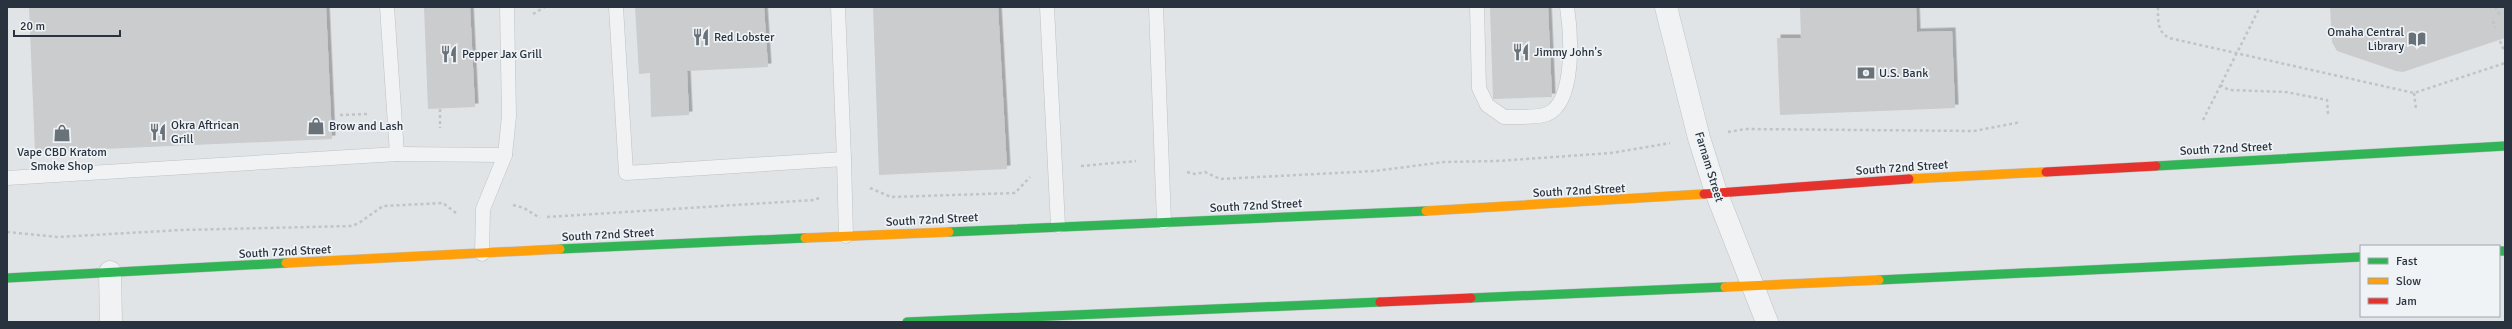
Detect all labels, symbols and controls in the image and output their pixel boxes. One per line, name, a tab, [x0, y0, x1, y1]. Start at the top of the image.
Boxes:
scale bar	[14, 12, 120, 38]
text: 20 m	[20, 19, 45, 34]
place label: Omaha Central Library	[2327, 25, 2404, 54]
restaurant icon: Red Lobster	[691, 27, 711, 47]
library icon: Omaha Central Library	[2407, 29, 2427, 49]
place label: Red Lobster	[714, 30, 775, 45]
restaurant icon: Jimmy John's	[1511, 42, 1531, 62]
restaurant icon: Pepper Jax Grill	[439, 44, 459, 64]
place label: Jimmy John's	[1534, 45, 1602, 60]
place label: Pepper Jax Grill	[462, 47, 543, 62]
bank icon: U.S. Bank	[1856, 63, 1876, 83]
place label: U.S. Bank	[1879, 66, 1928, 81]
shop icon: Brow and Lash	[306, 116, 326, 136]
place label: Okra Aftrican Grill	[171, 118, 239, 147]
place label: Brow and Lash	[329, 119, 403, 134]
restaurant icon: Okra Aftrican Grill	[148, 122, 168, 142]
shop icon: Vape CBD Kratom Smoke Shop	[52, 123, 72, 143]
street label: Farnam Street	[1691, 130, 1727, 204]
street label: South 72nd Street	[2179, 139, 2273, 159]
place label: Vape CBD Kratom Smoke Shop	[17, 145, 107, 174]
street label: South 72nd Street	[1855, 157, 1949, 179]
street label: South 72nd Street	[1532, 181, 1626, 201]
street label: South 72nd Street	[1209, 196, 1303, 216]
street label: South 72nd Street	[885, 210, 979, 230]
street label: South 72nd Street	[561, 225, 655, 245]
street label: South 72nd Street	[238, 242, 332, 262]
legend	[2360, 245, 2500, 317]
text: Fast	[2396, 254, 2417, 269]
text: Slow	[2396, 274, 2421, 289]
text: Jam	[2396, 294, 2417, 309]

